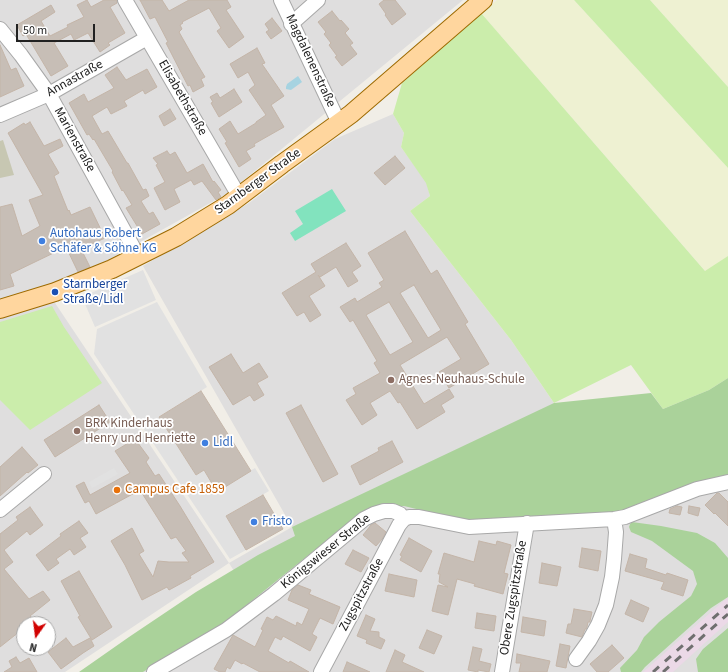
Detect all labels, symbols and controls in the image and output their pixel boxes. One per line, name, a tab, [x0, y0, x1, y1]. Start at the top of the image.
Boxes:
street label: Magdalenenstraße	[282, 12, 338, 110]
scale bar	[18, 16, 97, 42]
text: 50 m	[23, 22, 47, 39]
street label: Annastraße	[44, 57, 106, 101]
street label: Elisabethstraße	[154, 57, 210, 139]
street label: Marienstraße	[50, 105, 98, 175]
street label: Starnberger Straße	[212, 146, 304, 218]
place label: Autohaus Robert Schäfer & Söhne KG	[50, 226, 157, 257]
marker: Autohaus Robert Schäfer & Söhne KG	[37, 236, 47, 246]
place label: Starnberger Straße/Lidl	[63, 277, 127, 308]
marker: Starnberger Straße/Lidl	[50, 287, 60, 297]
place label: Agnes-Neuhaus-Schule	[399, 372, 525, 388]
marker: Agnes-Neuhaus-Schule	[386, 375, 396, 385]
place label: BRK Kinderhaus Henry und Henriette	[85, 416, 195, 447]
marker: BRK Kinderhaus Henry und Henriette	[72, 426, 82, 436]
place label: Lidl	[213, 435, 233, 451]
marker: Lidl	[200, 438, 210, 448]
place label: Campus Cafe 1859	[125, 482, 225, 498]
marker: Campus Cafe 1859	[112, 485, 122, 495]
street label: Königswieser Straße	[278, 511, 374, 593]
place label: Fristo	[262, 514, 292, 530]
marker: Fristo	[249, 517, 259, 527]
street label: Obere Zugspitzstraße	[497, 539, 531, 657]
street label: Zugspitzstraße	[336, 556, 388, 634]
north arrow	[16, 616, 56, 656]
text: N	[28, 639, 39, 655]

